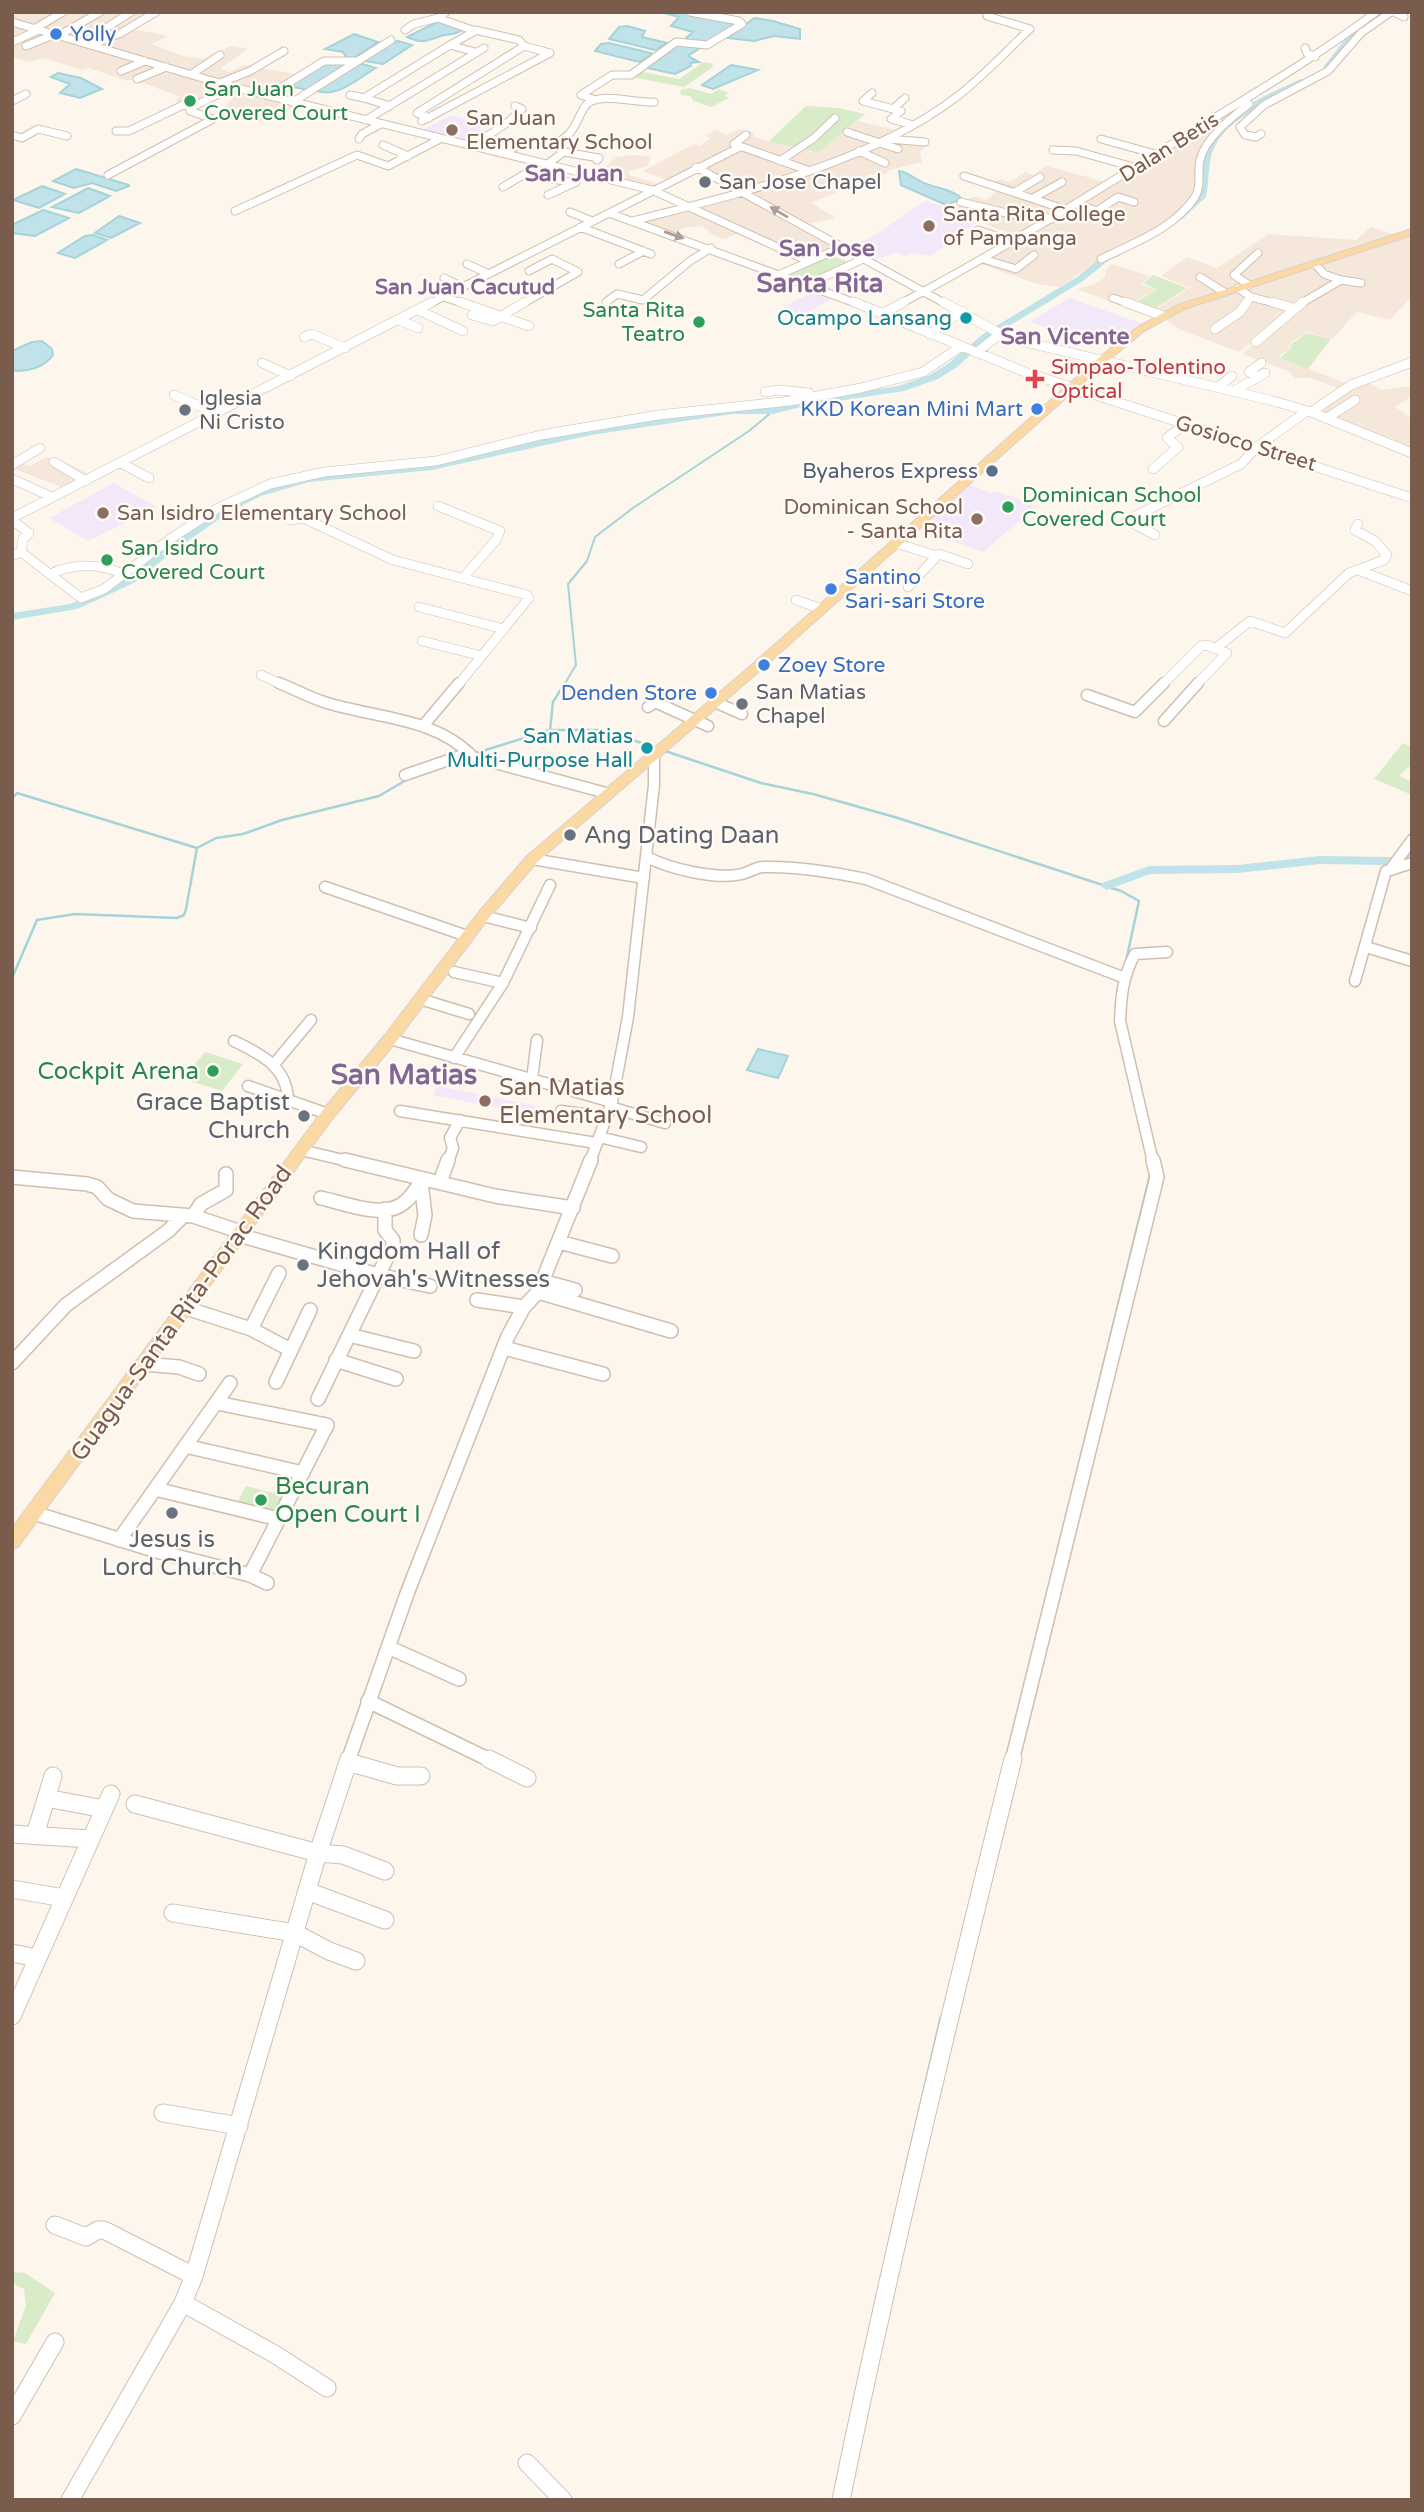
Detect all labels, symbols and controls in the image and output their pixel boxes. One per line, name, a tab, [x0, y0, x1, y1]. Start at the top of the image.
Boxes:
place label: Yolly	[70, 22, 116, 47]
marker: Yolly	[48, 26, 64, 42]
place label: San Juan Covered Court	[204, 77, 348, 126]
marker: San Juan Covered Court	[182, 93, 198, 109]
place label: San Juan Elementary School	[466, 106, 653, 155]
street label: Dalan Betis	[1115, 107, 1224, 188]
marker: San Juan Elementary School	[444, 122, 460, 138]
district label: San Juan	[525, 160, 623, 188]
place label: San Jose Chapel	[719, 170, 882, 195]
marker: San Jose Chapel	[697, 174, 713, 190]
place label: Santa Rita College of Pampanga	[943, 202, 1126, 251]
one-way arrow	[770, 205, 789, 218]
marker: Santa Rita College of Pampanga	[921, 218, 937, 234]
one-way arrow	[663, 230, 684, 241]
district label: San Jose	[779, 235, 875, 263]
district label: Santa Rita	[757, 268, 883, 299]
district label: San Juan Cacutud	[375, 275, 555, 300]
place label: Santa Rita Teatro	[582, 298, 685, 347]
place label: Ocampo Lansang	[777, 306, 952, 331]
marker: Ocampo Lansang	[958, 310, 974, 326]
marker: Santa Rita Teatro	[691, 314, 707, 330]
district label: San Vicente	[1000, 323, 1130, 351]
place label: Simpao-Tolentino Optical	[1051, 355, 1226, 404]
marker: Simpao-Tolentino Optical	[1025, 369, 1045, 389]
place label: Iglesia Ni Cristo	[199, 386, 285, 435]
place label: KKD Korean Mini Mart	[800, 397, 1023, 422]
marker: KKD Korean Mini Mart	[1029, 401, 1045, 417]
marker: Iglesia Ni Cristo	[177, 402, 193, 418]
street label: Gosioco Street	[1172, 410, 1319, 477]
place label: Byaheros Express	[802, 459, 978, 484]
marker: Byaheros Express	[984, 463, 1000, 479]
place label: Dominican School Covered Court	[1022, 483, 1202, 532]
place label: Dominican School - Santa Rita	[783, 495, 963, 544]
marker: Dominican School Covered Court	[1000, 499, 1016, 515]
place label: San Isidro Elementary School	[117, 501, 407, 526]
marker: San Isidro Elementary School	[95, 505, 111, 521]
marker: Dominican School - Santa Rita	[969, 511, 985, 527]
place label: San Isidro Covered Court	[121, 536, 265, 585]
marker: San Isidro Covered Court	[99, 552, 115, 568]
place label: Santino Sari-sari Store	[845, 565, 985, 614]
marker: Santino Sari-sari Store	[823, 581, 839, 597]
place label: Zoey Store	[778, 653, 886, 678]
marker: Zoey Store	[756, 657, 772, 673]
place label: San Matias Chapel	[756, 680, 866, 729]
place label: Denden Store	[561, 681, 697, 706]
marker: Denden Store	[703, 685, 719, 701]
marker: San Matias Chapel	[734, 696, 750, 712]
place label: San Matias Multi-Purpose Hall	[447, 724, 633, 773]
marker: San Matias Multi-Purpose Hall	[639, 740, 655, 756]
place label: Ang Dating Daan	[584, 821, 779, 850]
marker: Ang Dating Daan	[562, 827, 578, 843]
place label: Cockpit Arena	[37, 1057, 199, 1086]
district label: San Matias	[331, 1058, 477, 1092]
marker: Cockpit Arena	[205, 1063, 221, 1079]
place label: San Matias Elementary School	[499, 1073, 712, 1130]
place label: Grace Baptist Church	[136, 1088, 290, 1145]
marker: San Matias Elementary School	[477, 1093, 493, 1109]
marker: Grace Baptist Church	[296, 1108, 312, 1124]
street label: Guagua-Santa Rita-Porac Road	[64, 1160, 298, 1467]
place label: Kingdom Hall of Jehovah's Witnesses	[317, 1237, 550, 1294]
marker: Kingdom Hall of Jehovah's Witnesses	[295, 1257, 311, 1273]
place label: Becuran Open Court I	[275, 1472, 421, 1529]
marker: Becuran Open Court I	[253, 1492, 269, 1508]
marker: Jesus is Lord Church	[164, 1505, 180, 1521]
place label: Jesus is Lord Church	[102, 1525, 242, 1582]

